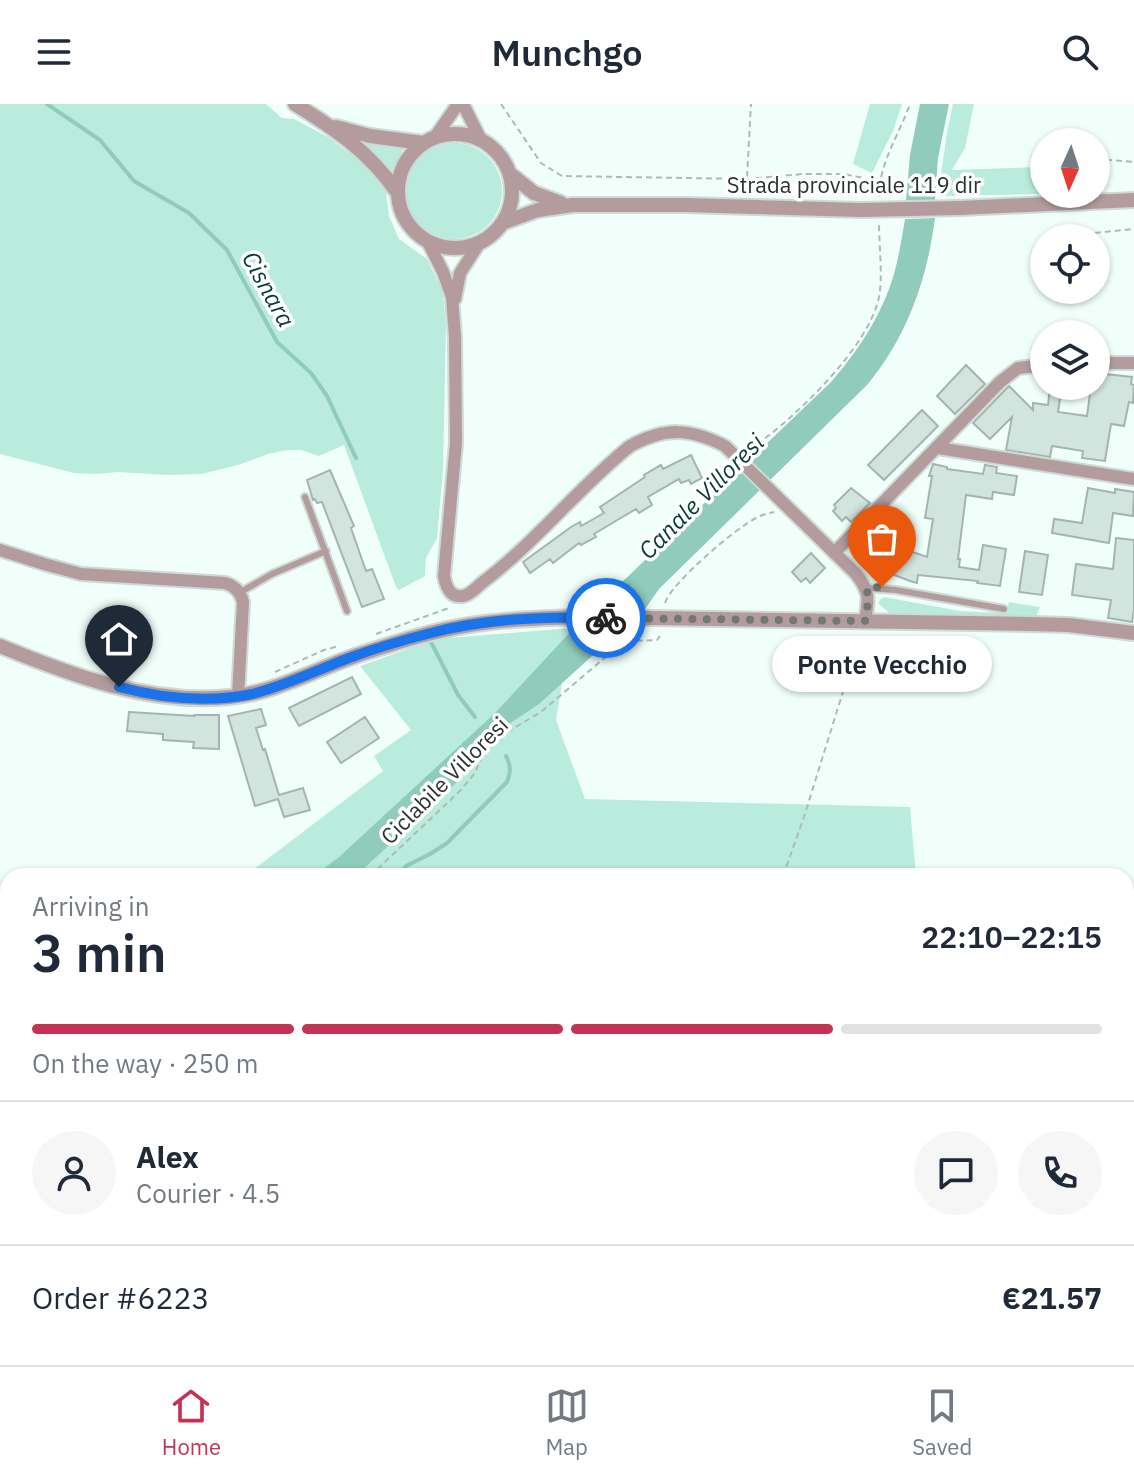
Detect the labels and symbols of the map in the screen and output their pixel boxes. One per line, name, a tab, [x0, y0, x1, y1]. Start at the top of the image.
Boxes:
north arrow	[1030, 128, 1110, 208]
street label: Strada provinciale 119 dir	[727, 170, 981, 199]
water label: Cisnara	[235, 245, 303, 333]
water label: Canale Villoresi	[631, 426, 771, 566]
pin	[848, 505, 916, 587]
courier	[566, 578, 646, 658]
pin	[85, 605, 153, 687]
callout: Ponte Vecchio	[772, 635, 992, 691]
street label: Ciclabile Villoresi	[374, 710, 514, 850]

